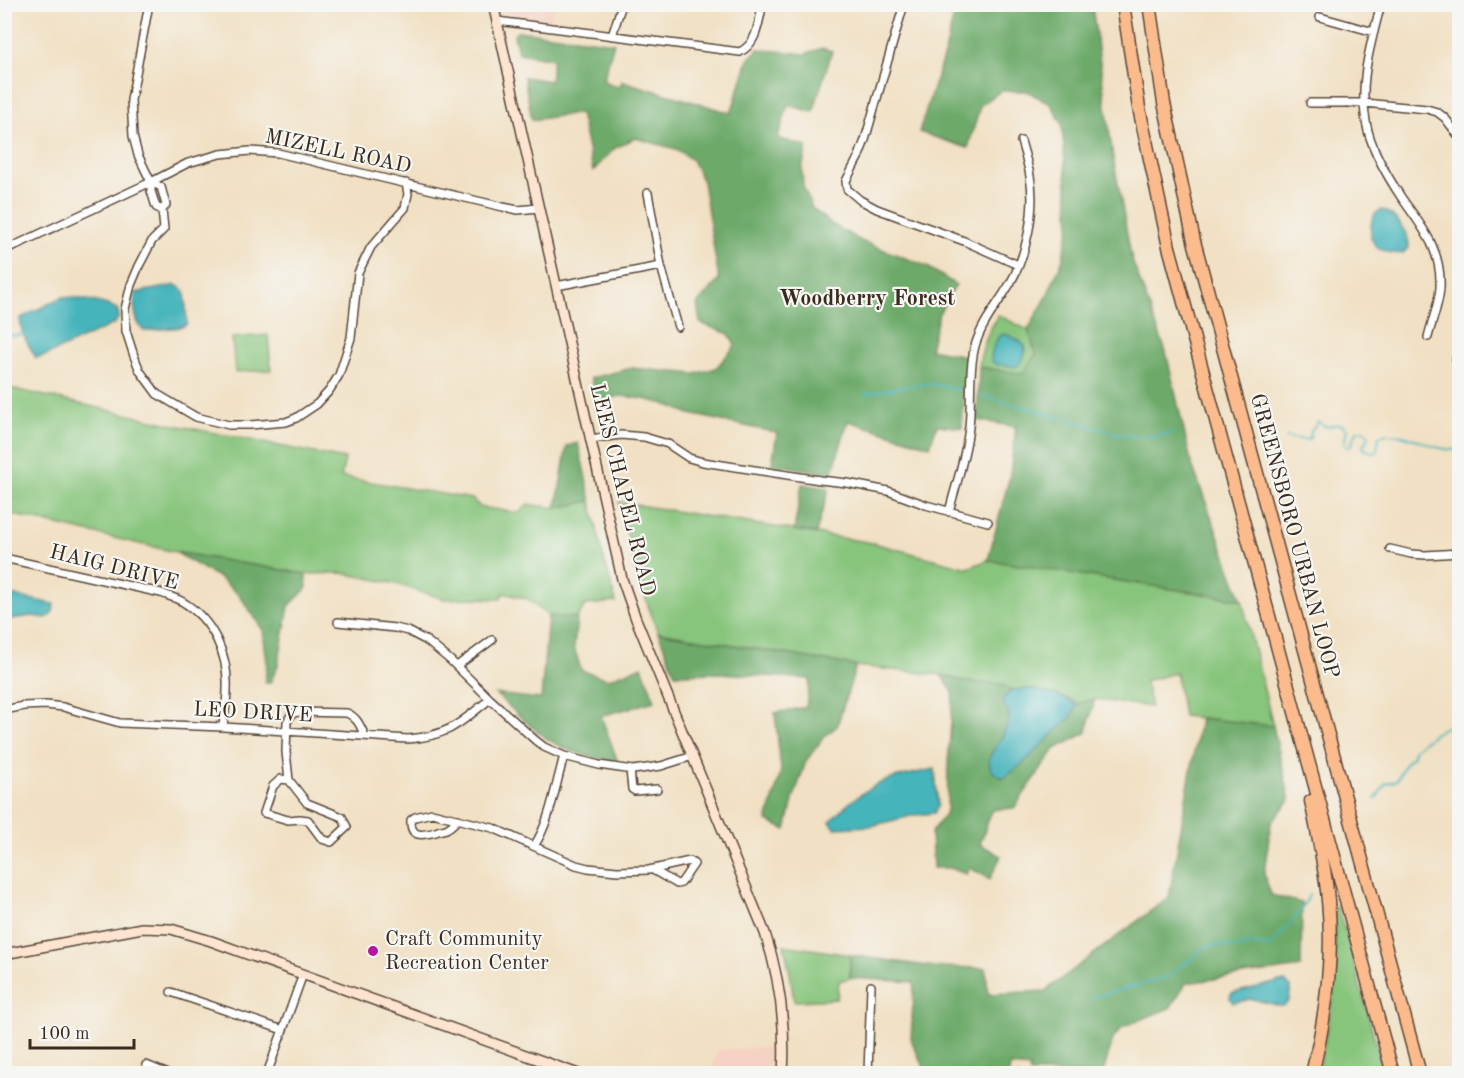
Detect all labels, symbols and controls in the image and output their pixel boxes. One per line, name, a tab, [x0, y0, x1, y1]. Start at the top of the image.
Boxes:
street label: MIZELL ROAD	[263, 126, 413, 178]
district label: Woodberry Forest	[779, 288, 955, 310]
street label: LEES CHAPEL ROAD	[585, 382, 659, 598]
street label: GREENSBORO URBAN LOOP	[1246, 391, 1342, 681]
street label: HAIG DRIVE	[47, 542, 181, 594]
street label: LEO DRIVE	[193, 699, 313, 727]
place label: Craft Community Recreation Center	[385, 929, 549, 974]
marker: Craft Community Recreation Center	[366, 944, 380, 958]
scale bar	[30, 1012, 134, 1050]
text: 100 m	[39, 1025, 90, 1043]

